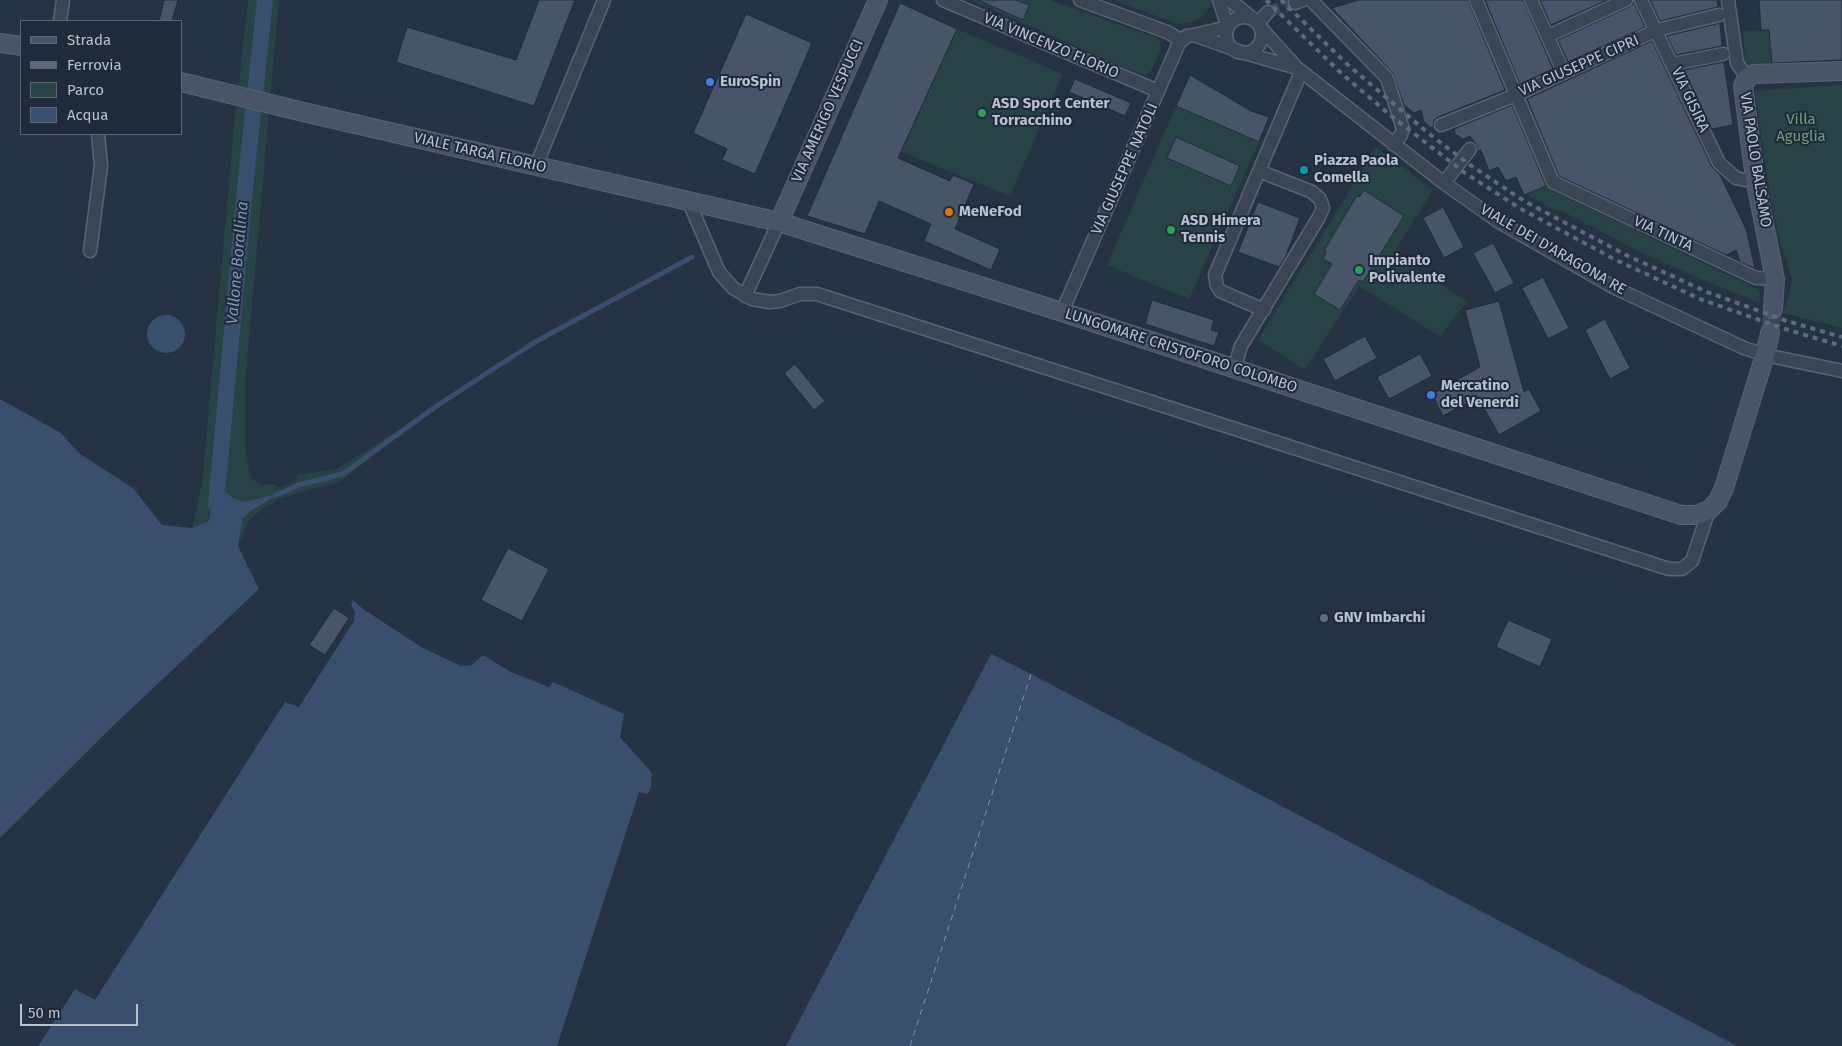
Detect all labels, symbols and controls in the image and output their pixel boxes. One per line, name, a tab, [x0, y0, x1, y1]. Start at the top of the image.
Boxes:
street label: VIA VINCENZO FLORIO	[981, 9, 1121, 83]
legend	[20, 20, 182, 135]
text: Strada	[67, 31, 111, 49]
street label: VIA GIUSEPPE CIPRI	[1516, 31, 1642, 101]
street label: VIA AMERIGO VESPUCCI	[788, 37, 868, 185]
text: Ferrovia	[67, 56, 122, 74]
street label: VIA GISIRA	[1667, 65, 1713, 135]
place label: EuroSpin	[720, 73, 781, 91]
marker: EuroSpin	[704, 76, 716, 88]
text: Parco	[67, 81, 104, 99]
street label: VIA PAOLO BALSAMO	[1735, 91, 1775, 229]
place label: ASD Sport Center Torracchino	[992, 95, 1109, 130]
street label: VIA GIUSEPPE NATOLI	[1088, 100, 1162, 238]
text: Acqua	[67, 106, 108, 124]
marker: ASD Sport Center Torracchino	[976, 107, 988, 119]
park label: Villa Aguglia	[1776, 111, 1826, 146]
street label: VIALE TARGA FLORIO	[412, 129, 548, 177]
place label: Piazza Paola Comella	[1314, 152, 1399, 187]
marker: Piazza Paola Comella	[1298, 164, 1310, 176]
water label: Vallone Borallina	[223, 201, 253, 325]
street label: VIALE DEI D'ARAGONA RE	[1477, 201, 1629, 299]
place label: MeNeFod	[959, 203, 1022, 221]
marker: MeNeFod	[943, 206, 955, 218]
place label: ASD Himera Tennis	[1181, 212, 1261, 247]
street label: VIA TINTA	[1630, 212, 1696, 256]
marker: ASD Himera Tennis	[1165, 224, 1177, 236]
place label: Impianto Polivalente	[1369, 252, 1446, 287]
marker: Impianto Polivalente	[1353, 264, 1365, 276]
street label: LUNGOMARE CRISTOFORO COLOMBO	[1063, 305, 1299, 397]
place label: Mercatino del Venerdì	[1441, 377, 1519, 412]
marker: Mercatino del Venerdì	[1425, 389, 1437, 401]
place label: GNV Imbarchi	[1334, 609, 1425, 627]
marker: GNV Imbarchi	[1318, 612, 1330, 624]
scale bar	[22, 994, 140, 1026]
text: 50 m	[28, 1004, 61, 1022]

